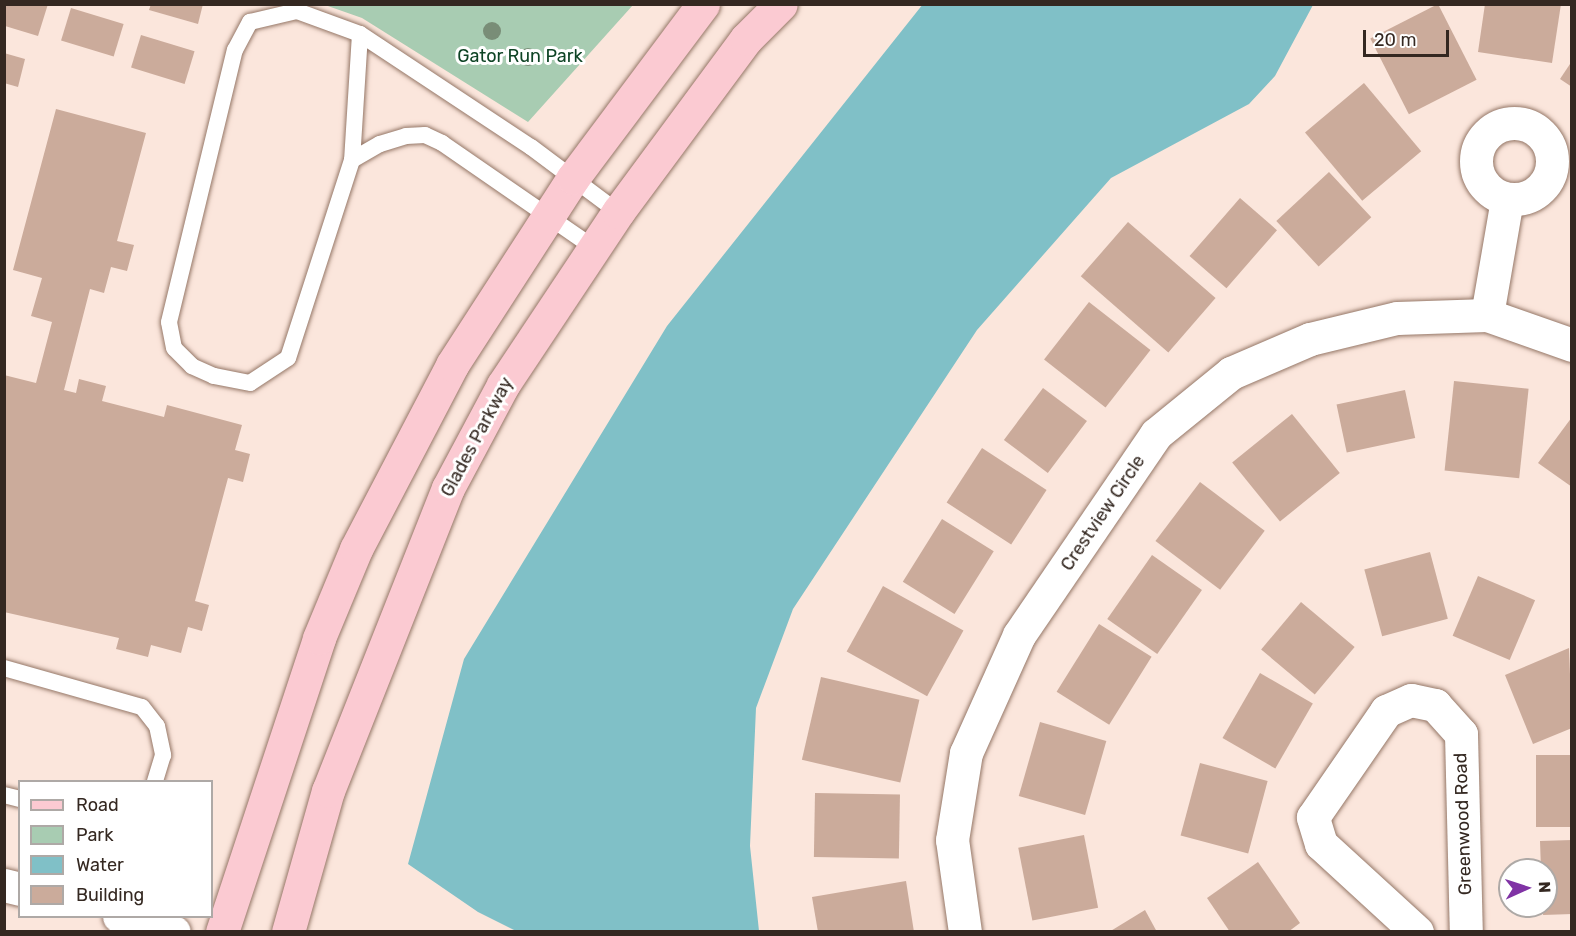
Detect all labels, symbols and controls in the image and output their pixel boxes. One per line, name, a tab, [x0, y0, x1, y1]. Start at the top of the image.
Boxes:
scale bar	[1366, 18, 1452, 56]
text: 20 m	[1374, 29, 1416, 51]
park label: Gator Run Park	[457, 45, 583, 67]
street label: Glades Parkway	[436, 374, 518, 500]
street label: Crestview Circle	[1056, 451, 1150, 575]
street label: Greenwood Road	[1450, 752, 1476, 896]
legend	[18, 780, 213, 918]
text: Road	[76, 794, 119, 816]
text: Park	[76, 824, 113, 846]
text: Water	[76, 854, 124, 876]
north arrow	[1498, 858, 1558, 918]
text: N	[1535, 881, 1554, 893]
text: Building	[76, 884, 144, 906]

